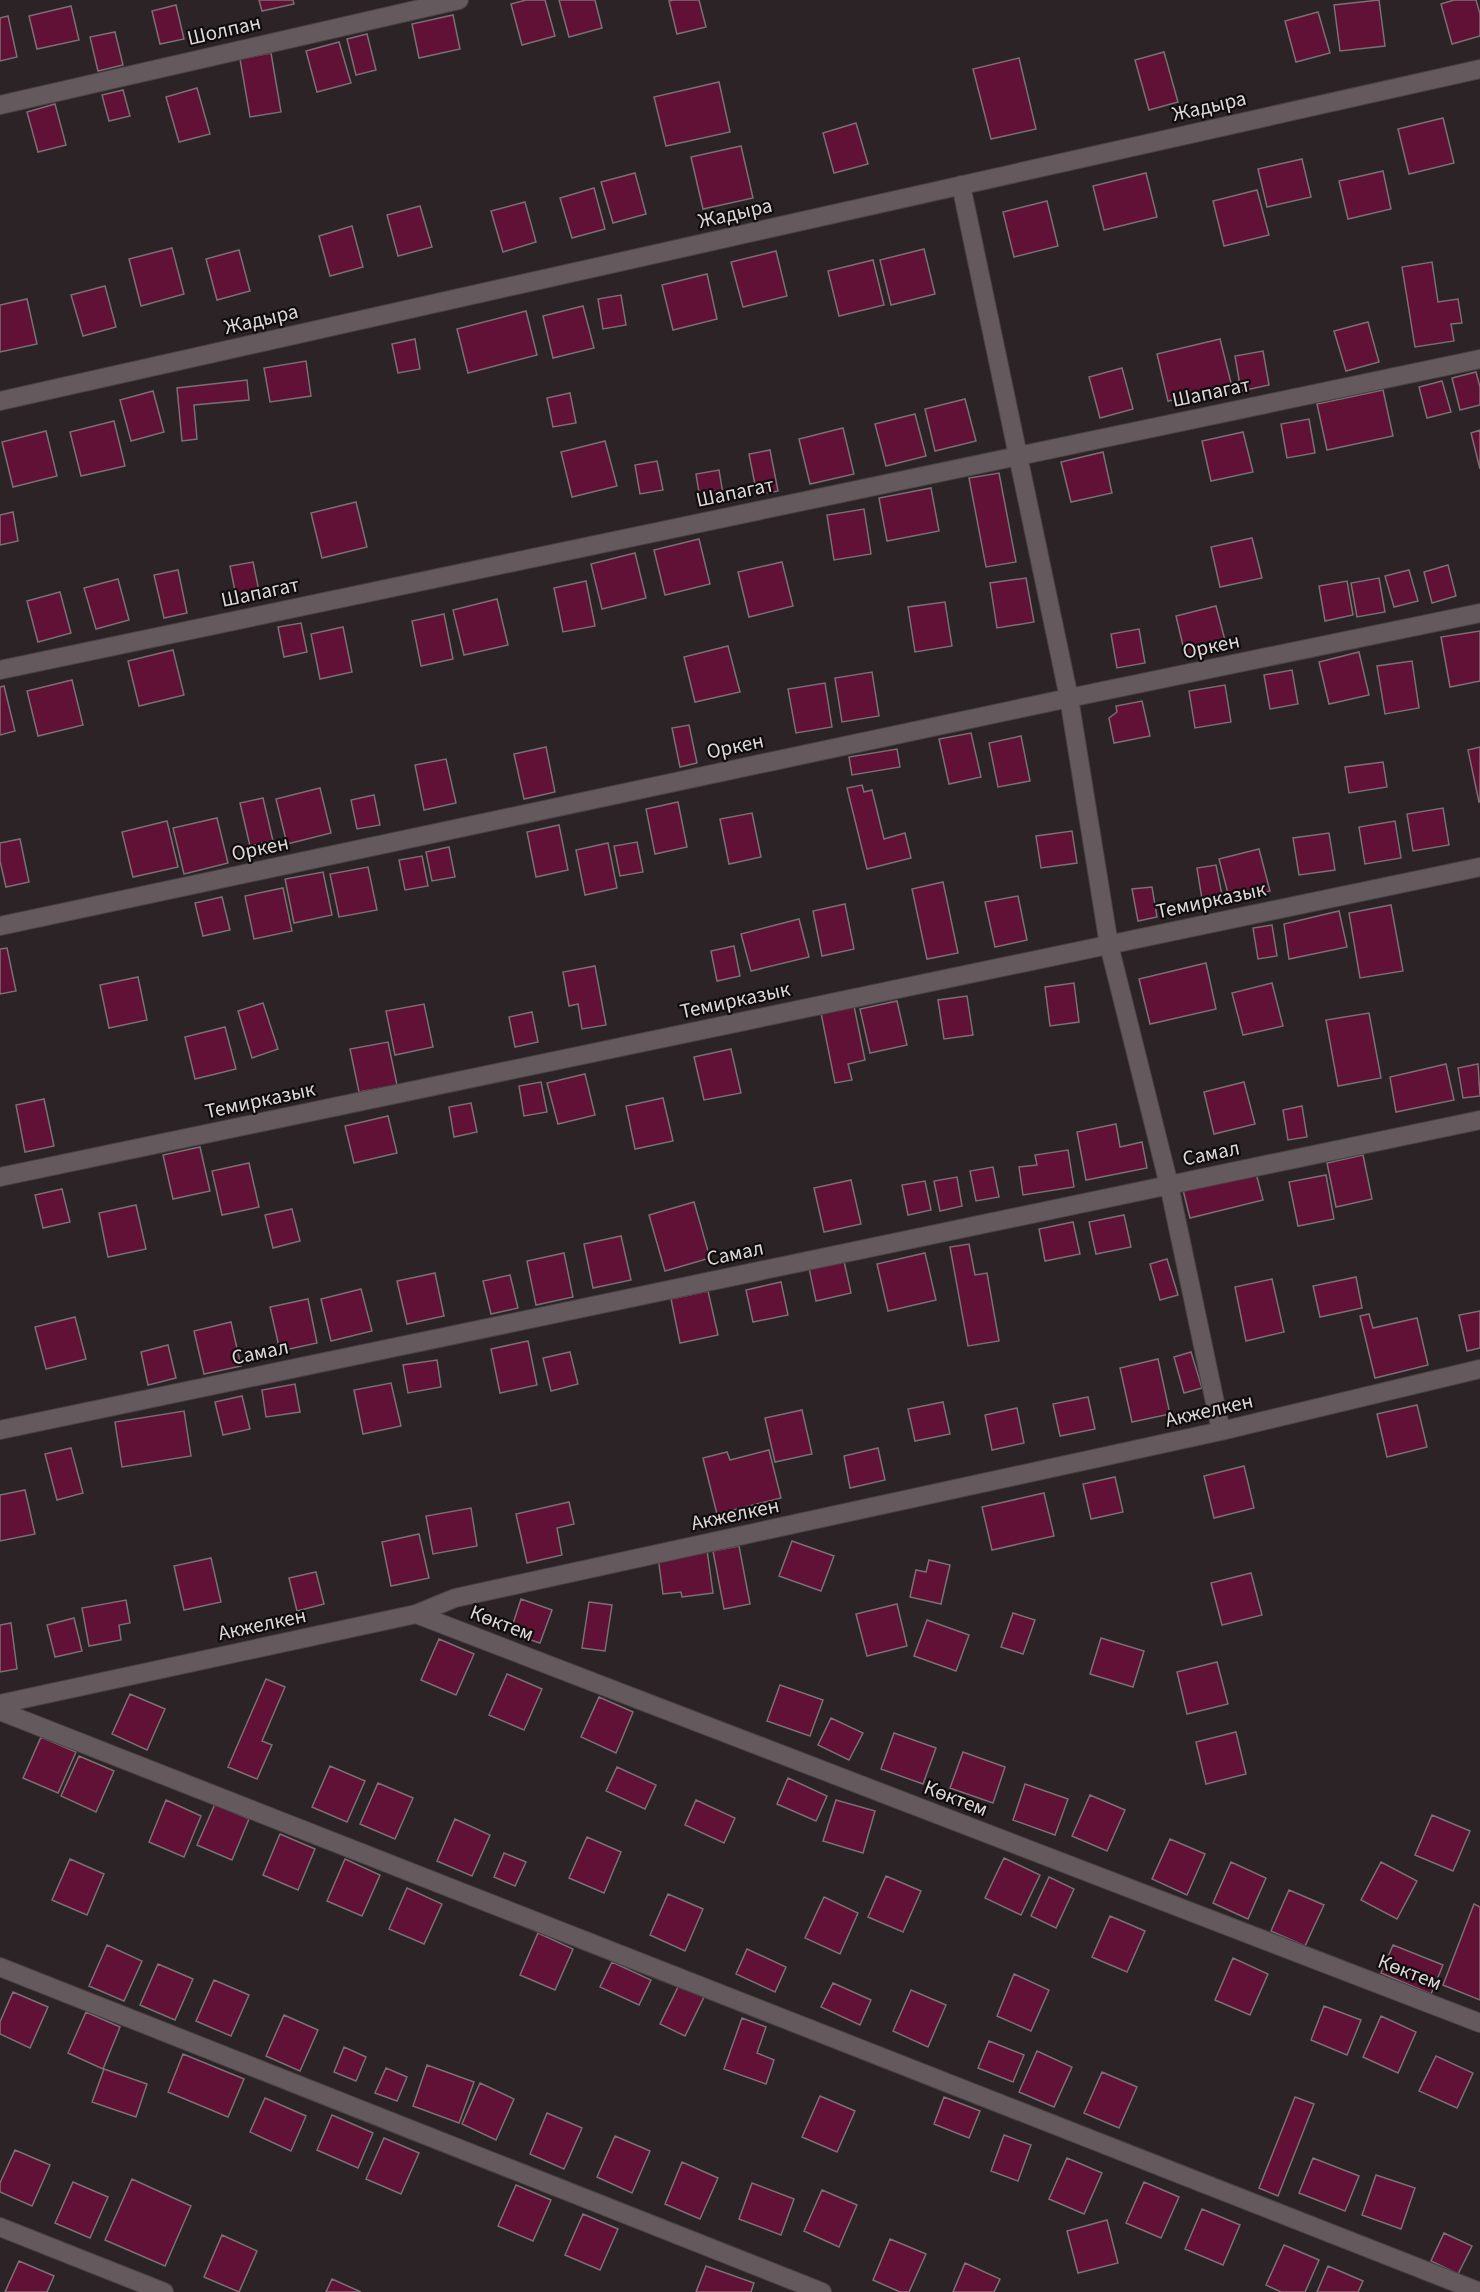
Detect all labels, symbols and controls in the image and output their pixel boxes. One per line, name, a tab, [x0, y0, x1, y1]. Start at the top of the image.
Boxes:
street label: Шолпан	[184, 7, 264, 53]
street label: Жадыра	[1169, 83, 1249, 129]
street label: Жадыра	[695, 190, 775, 236]
street label: Жадыра	[221, 296, 301, 342]
street label: Шапагат	[1169, 369, 1253, 415]
street label: Шапагат	[693, 469, 777, 515]
street label: Шапагат	[218, 569, 302, 615]
street label: Оркен	[1180, 625, 1242, 667]
street label: Оркен	[704, 725, 766, 767]
street label: Оркен	[229, 827, 291, 869]
street label: Темирказык	[1153, 874, 1269, 926]
street label: Темирказык	[677, 974, 793, 1026]
street label: Темирказык	[202, 1074, 318, 1126]
street label: Самал	[1180, 1132, 1242, 1174]
street label: Самал	[704, 1232, 766, 1274]
street label: Самал	[229, 1331, 291, 1373]
street label: Акжелкен	[1162, 1385, 1256, 1435]
street label: Акжелкен	[688, 1490, 782, 1538]
street label: Көктем	[466, 1597, 538, 1649]
street label: Акжелкен	[215, 1600, 309, 1648]
street label: Көктем	[920, 1772, 992, 1824]
street label: Көктем	[1374, 1946, 1446, 1998]

